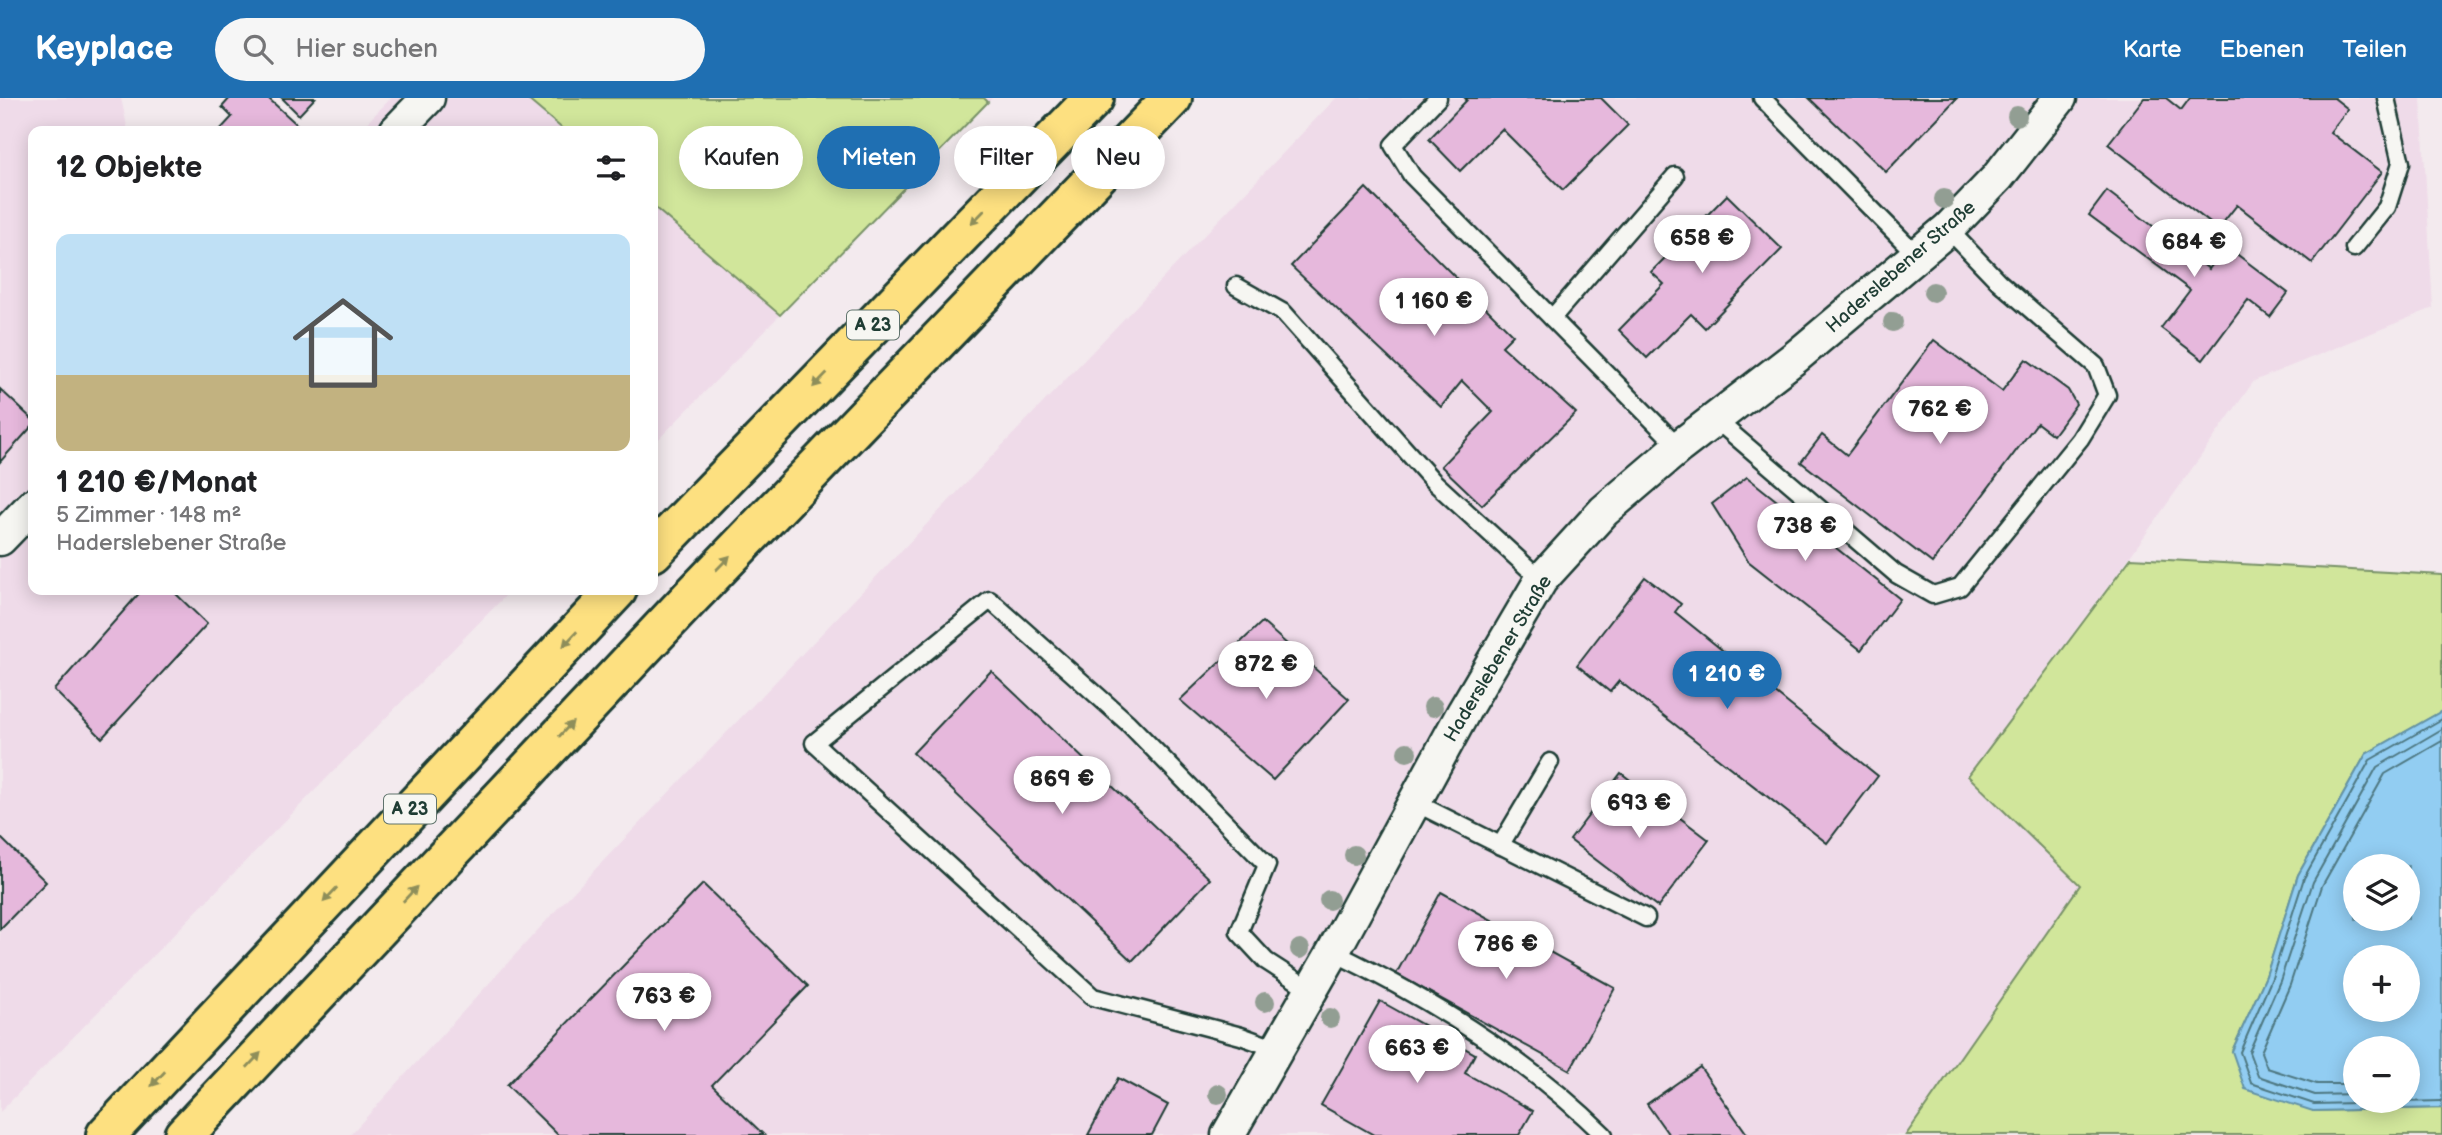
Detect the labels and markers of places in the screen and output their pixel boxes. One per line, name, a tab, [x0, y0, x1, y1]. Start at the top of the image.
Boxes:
pin: 658 €	[1653, 216, 1751, 275]
pin: 684 €	[2145, 220, 2243, 279]
pin: 1 160 €	[1369, 278, 1499, 338]
pin: 762 €	[1891, 386, 1989, 446]
pin: 738 €	[1756, 504, 1854, 563]
pin: 872 €	[1217, 642, 1315, 701]
pin: 1 210 €	[1662, 652, 1792, 711]
pin: 869 €	[1013, 756, 1111, 816]
pin: 693 €	[1590, 780, 1688, 840]
pin: 786 €	[1457, 922, 1555, 981]
pin: 763 €	[615, 974, 713, 1033]
pin: 663 €	[1368, 1026, 1466, 1085]

